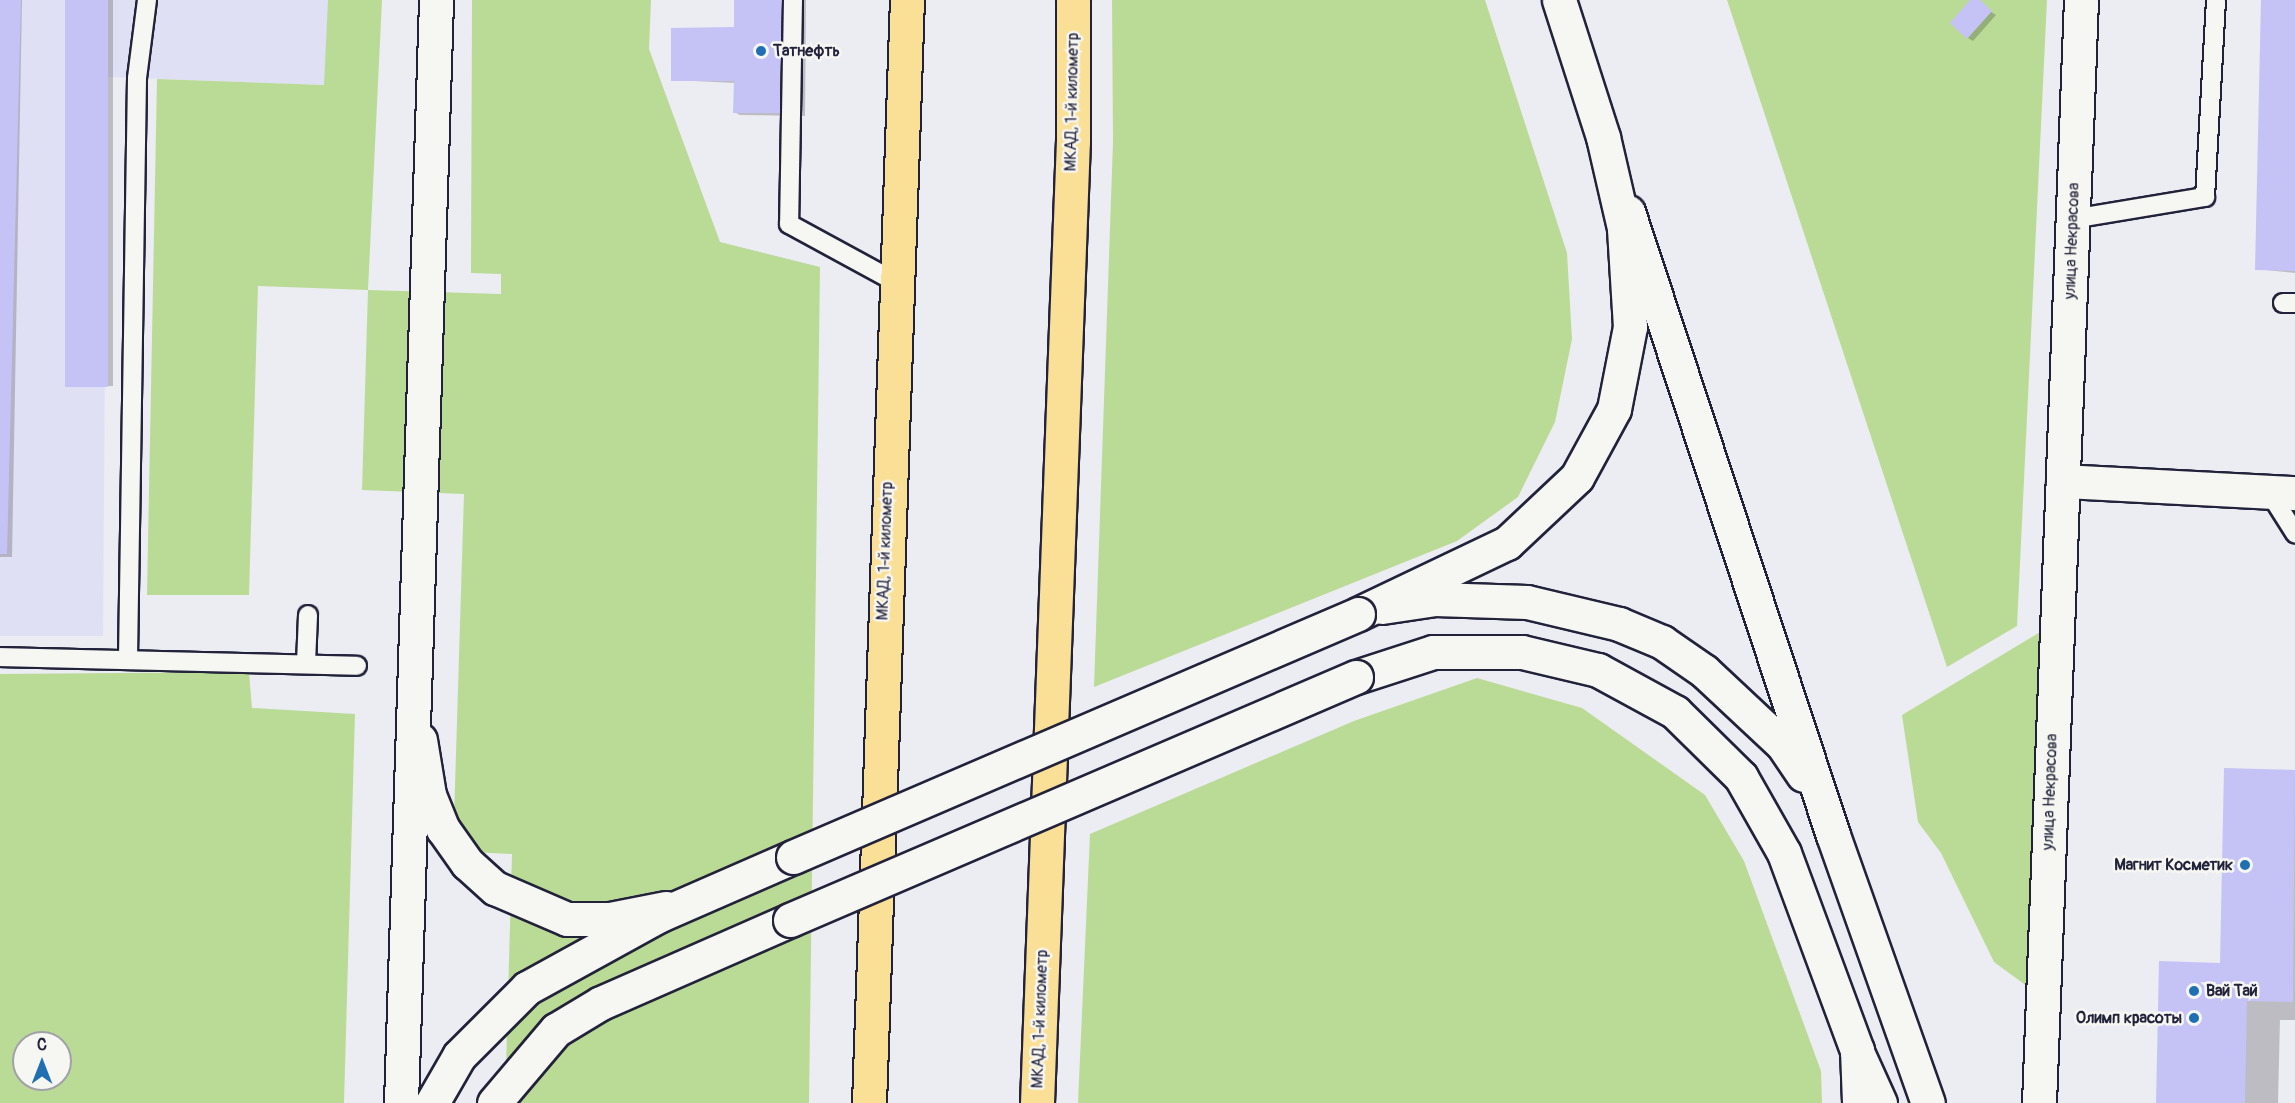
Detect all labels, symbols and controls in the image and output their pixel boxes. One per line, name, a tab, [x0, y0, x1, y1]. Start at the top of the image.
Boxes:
street label: МКАД, 1-й километр	[1061, 32, 1083, 172]
place label: Татнефть	[773, 41, 840, 61]
marker: Татнефть	[754, 44, 768, 58]
street label: улица Некрасова	[2060, 182, 2084, 300]
street label: МКАД, 1-й километр	[873, 481, 897, 621]
street label: улица Некрасова	[2038, 733, 2062, 851]
place label: Магнит Косметик	[2114, 855, 2233, 875]
marker: Магнит Косметик	[2238, 858, 2252, 872]
street label: МКАД, 1-й километр	[1028, 949, 1052, 1089]
place label: Вай Тай	[2206, 981, 2258, 1001]
marker: Вай Тай	[2187, 984, 2201, 998]
place label: Олимп красоты	[2076, 1008, 2182, 1028]
marker: Олимп красоты	[2187, 1011, 2201, 1025]
north arrow	[12, 1031, 72, 1091]
text: С	[37, 1035, 47, 1055]

